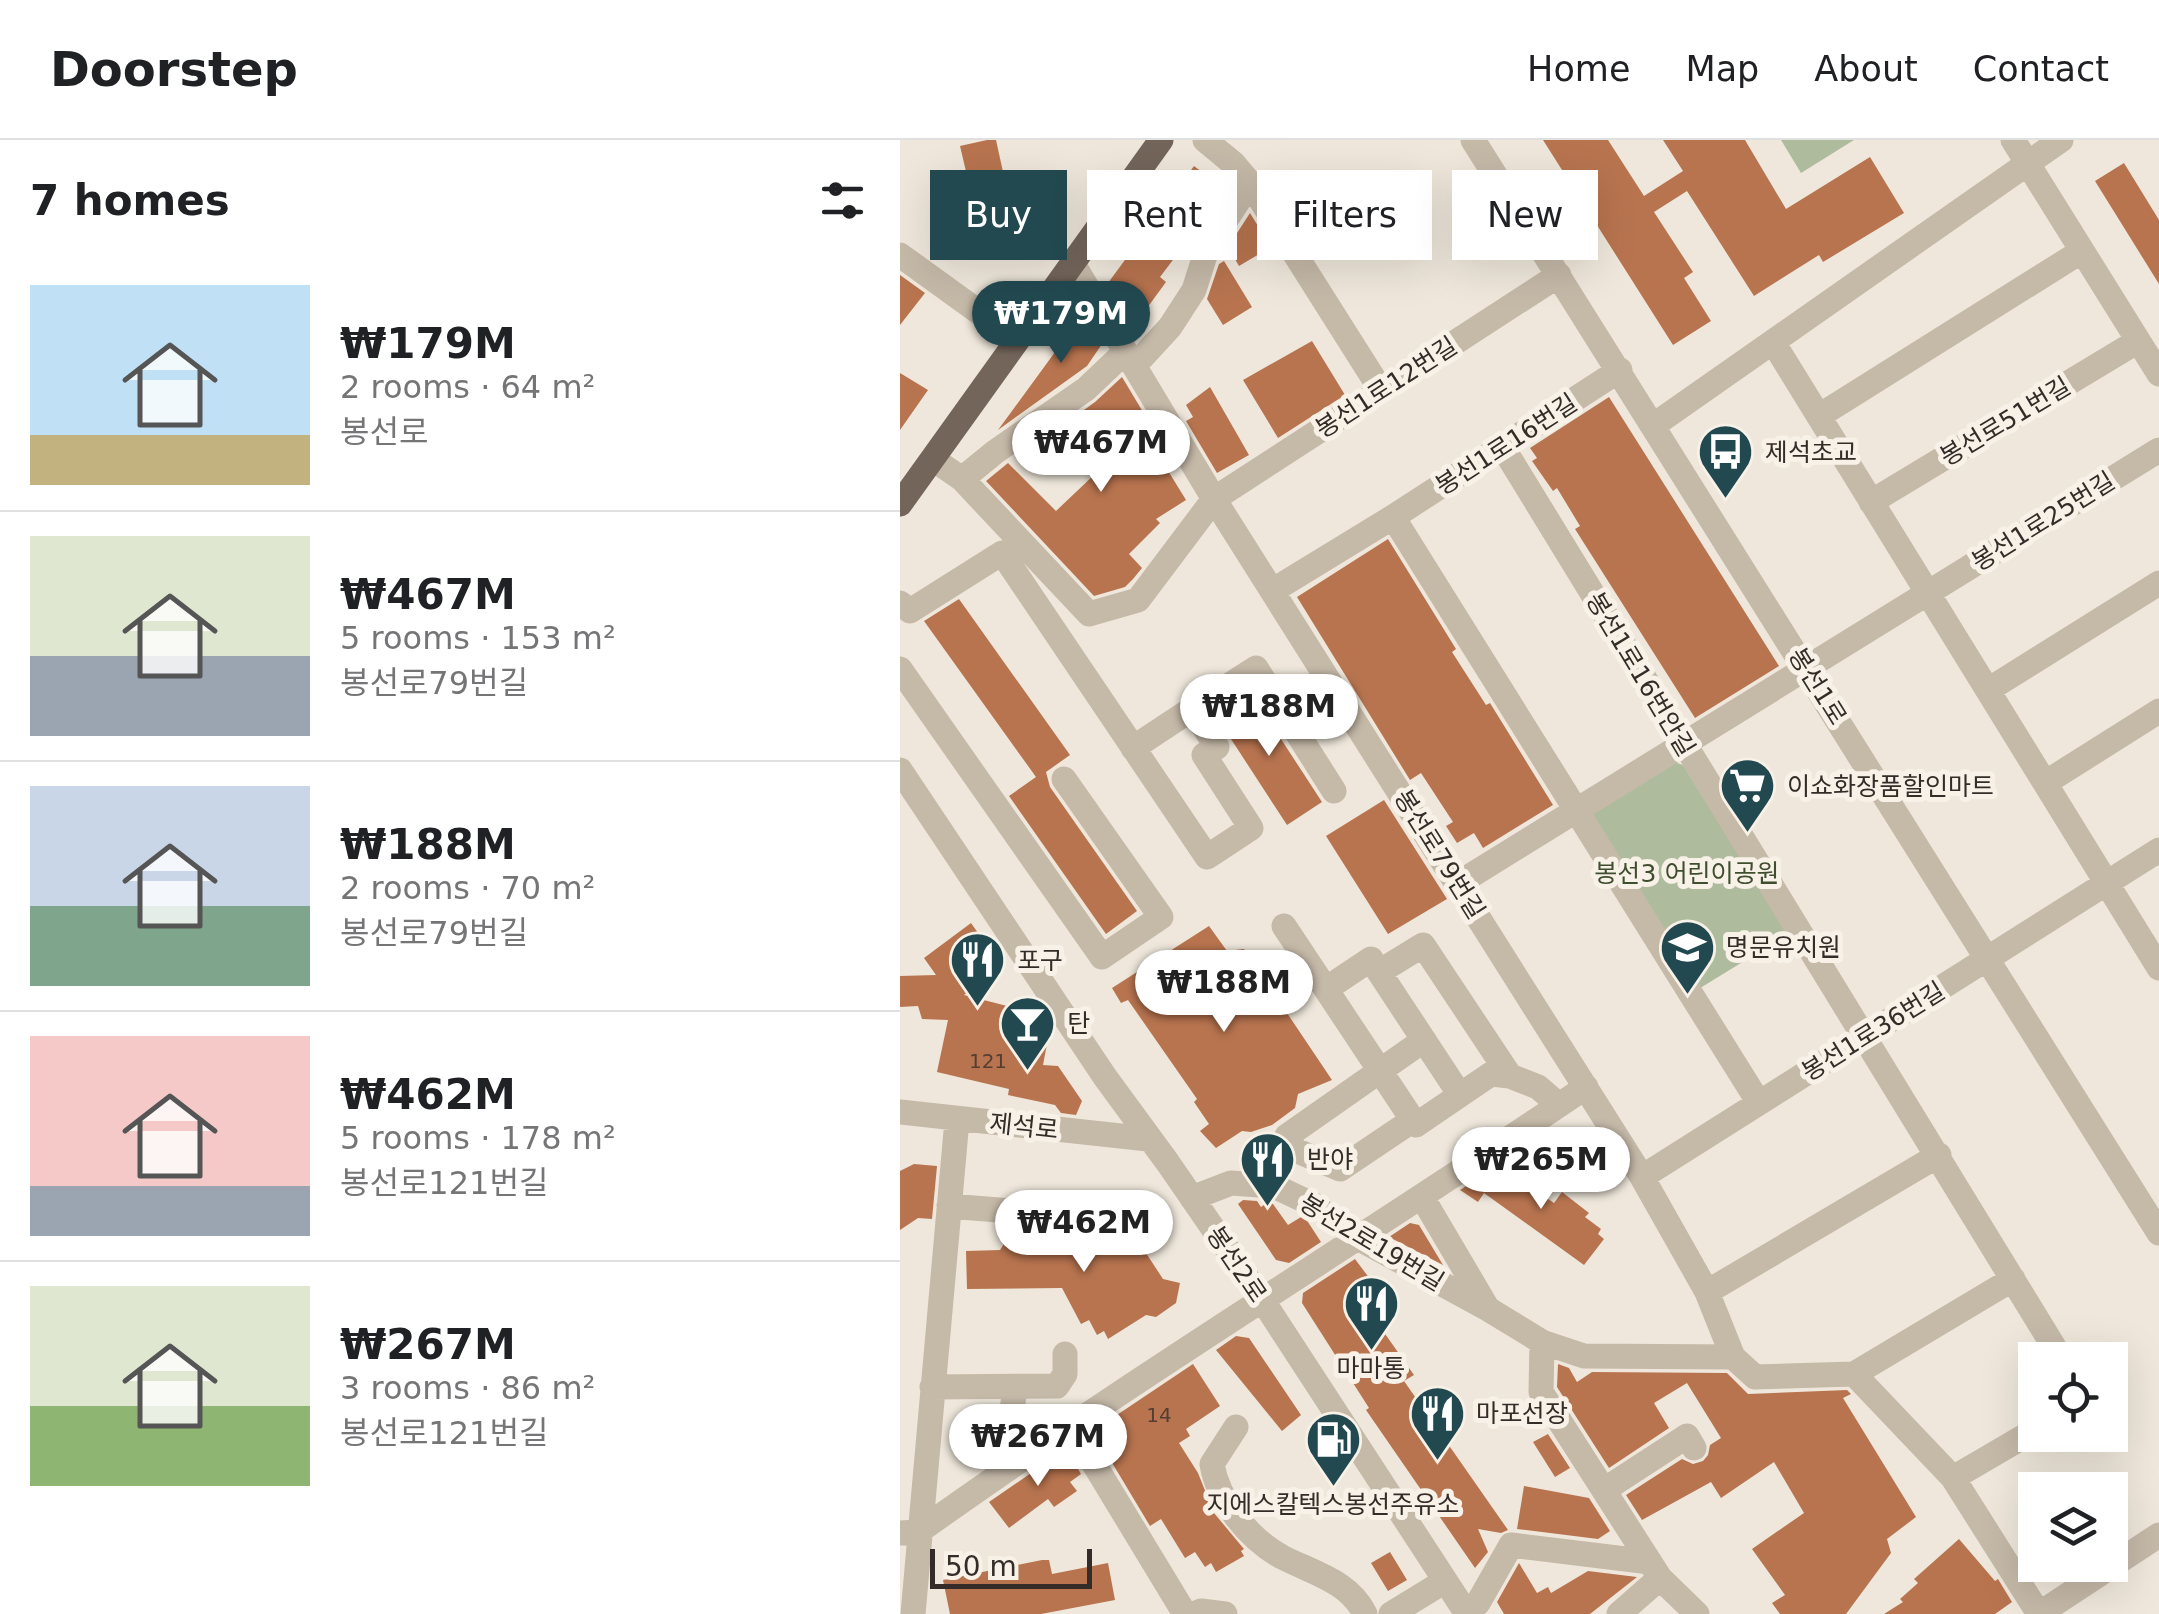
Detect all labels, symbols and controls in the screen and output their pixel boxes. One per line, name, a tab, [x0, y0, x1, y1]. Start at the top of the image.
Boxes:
text: Doorstep	[50, 41, 298, 97]
text: Home	[1527, 49, 1630, 89]
text: Map	[1685, 49, 1759, 89]
text: About	[1814, 49, 1918, 89]
text: Contact	[1973, 49, 2109, 89]
chip: Buy	[930, 170, 1067, 260]
chip: Rent	[1087, 170, 1237, 260]
chip: Filters	[1257, 170, 1432, 260]
chip: New	[1452, 170, 1598, 260]
icon: filters	[815, 173, 870, 228]
text: 7 homes	[30, 176, 230, 225]
pin: ₩179M	[991, 281, 1131, 366]
text: ₩179M	[994, 294, 1128, 332]
text: ₩179M	[340, 319, 516, 368]
icon: home	[110, 325, 230, 445]
street label: 봉선1로12번길	[1310, 331, 1462, 444]
text: 2 rooms · 64 m²	[340, 368, 595, 406]
street label: 봉선로51번길	[1935, 371, 2076, 472]
street label: 봉선1로16번길	[1430, 388, 1582, 501]
pin: ₩467M	[1031, 410, 1171, 495]
text: 봉선로	[340, 413, 428, 451]
bus stop icon: 제석초교	[1696, 422, 1756, 501]
text: ₩467M	[1034, 423, 1168, 461]
place label: 제석초교	[1765, 438, 1857, 467]
street label: 봉선1로25번길	[1967, 466, 2120, 577]
text: ₩467M	[340, 570, 516, 619]
icon: home	[110, 576, 230, 696]
street label: 봉선1로16번안길	[1580, 587, 1701, 761]
text: 5 rooms · 153 m²	[340, 619, 616, 657]
street label: 봉선1로	[1783, 643, 1852, 730]
text: 봉선로79번길	[340, 664, 528, 702]
pin: ₩188M	[1199, 674, 1339, 759]
text: ₩188M	[1202, 687, 1336, 725]
supermarket icon: 이쇼화장품할인마트	[1718, 756, 1778, 835]
place label: 이쇼화장품할인마트	[1787, 772, 1994, 801]
street label: 봉선로79번길	[1388, 784, 1491, 924]
text: ₩188M	[340, 820, 516, 869]
icon: home	[110, 826, 230, 946]
park label: 봉선3 어린이공원	[1595, 859, 1779, 888]
text: 2 rooms · 70 m²	[340, 869, 595, 907]
text: 봉선로79번길	[340, 914, 528, 952]
school or university icon: 명문유치원	[1657, 917, 1717, 996]
restaurant icon: 포구	[948, 930, 1008, 1009]
place label: 명문유치원	[1726, 933, 1841, 962]
place label: 포구	[1017, 946, 1063, 975]
pin: ₩188M	[1154, 950, 1294, 1035]
text: ₩188M	[1157, 963, 1291, 1001]
street label: 봉선1로36번길	[1797, 976, 1950, 1087]
bar icon: 탄	[998, 993, 1058, 1072]
place label: 탄	[1067, 1009, 1090, 1038]
house number: 121	[969, 1049, 1007, 1073]
text: ₩462M	[340, 1070, 516, 1119]
icon: home	[110, 1076, 230, 1196]
street label: 제석로	[988, 1108, 1060, 1145]
text: 5 rooms · 178 m²	[340, 1119, 616, 1157]
pin: ₩265M	[1471, 1127, 1611, 1212]
restaurant icon: 반야	[1238, 1129, 1298, 1208]
text: ₩265M	[1474, 1140, 1608, 1178]
place label: 반야	[1307, 1145, 1353, 1174]
text: 봉선로121번길	[340, 1164, 548, 1202]
street label: 봉선2로19번길	[1295, 1188, 1449, 1297]
pin: ₩462M	[1014, 1190, 1154, 1275]
text: ₩462M	[1017, 1203, 1151, 1241]
street label: 봉선2로	[1201, 1221, 1272, 1308]
restaurant icon: 마마통	[1341, 1274, 1401, 1353]
text: ₩267M	[340, 1320, 516, 1369]
icon: home	[110, 1326, 230, 1446]
map controls	[2018, 1342, 2128, 1582]
button: locate	[2018, 1342, 2128, 1452]
place label: 마마통	[1336, 1354, 1406, 1383]
text: 3 rooms · 86 m²	[340, 1369, 595, 1407]
restaurant icon: 마포선장	[1407, 1383, 1467, 1462]
place label: 마포선장	[1476, 1399, 1568, 1428]
house number: 14	[1146, 1403, 1172, 1427]
pin: ₩267M	[968, 1404, 1108, 1489]
fuel station icon: 지에스칼텍스봉선주유소	[1303, 1410, 1363, 1489]
text: 봉선로121번길	[340, 1414, 548, 1452]
text: ₩267M	[971, 1417, 1105, 1455]
button: layers	[2018, 1472, 2128, 1582]
place label: 지에스칼텍스봉선주유소	[1206, 1490, 1460, 1519]
scale bar	[930, 1544, 1092, 1588]
text: 50 m	[945, 1550, 1017, 1583]

